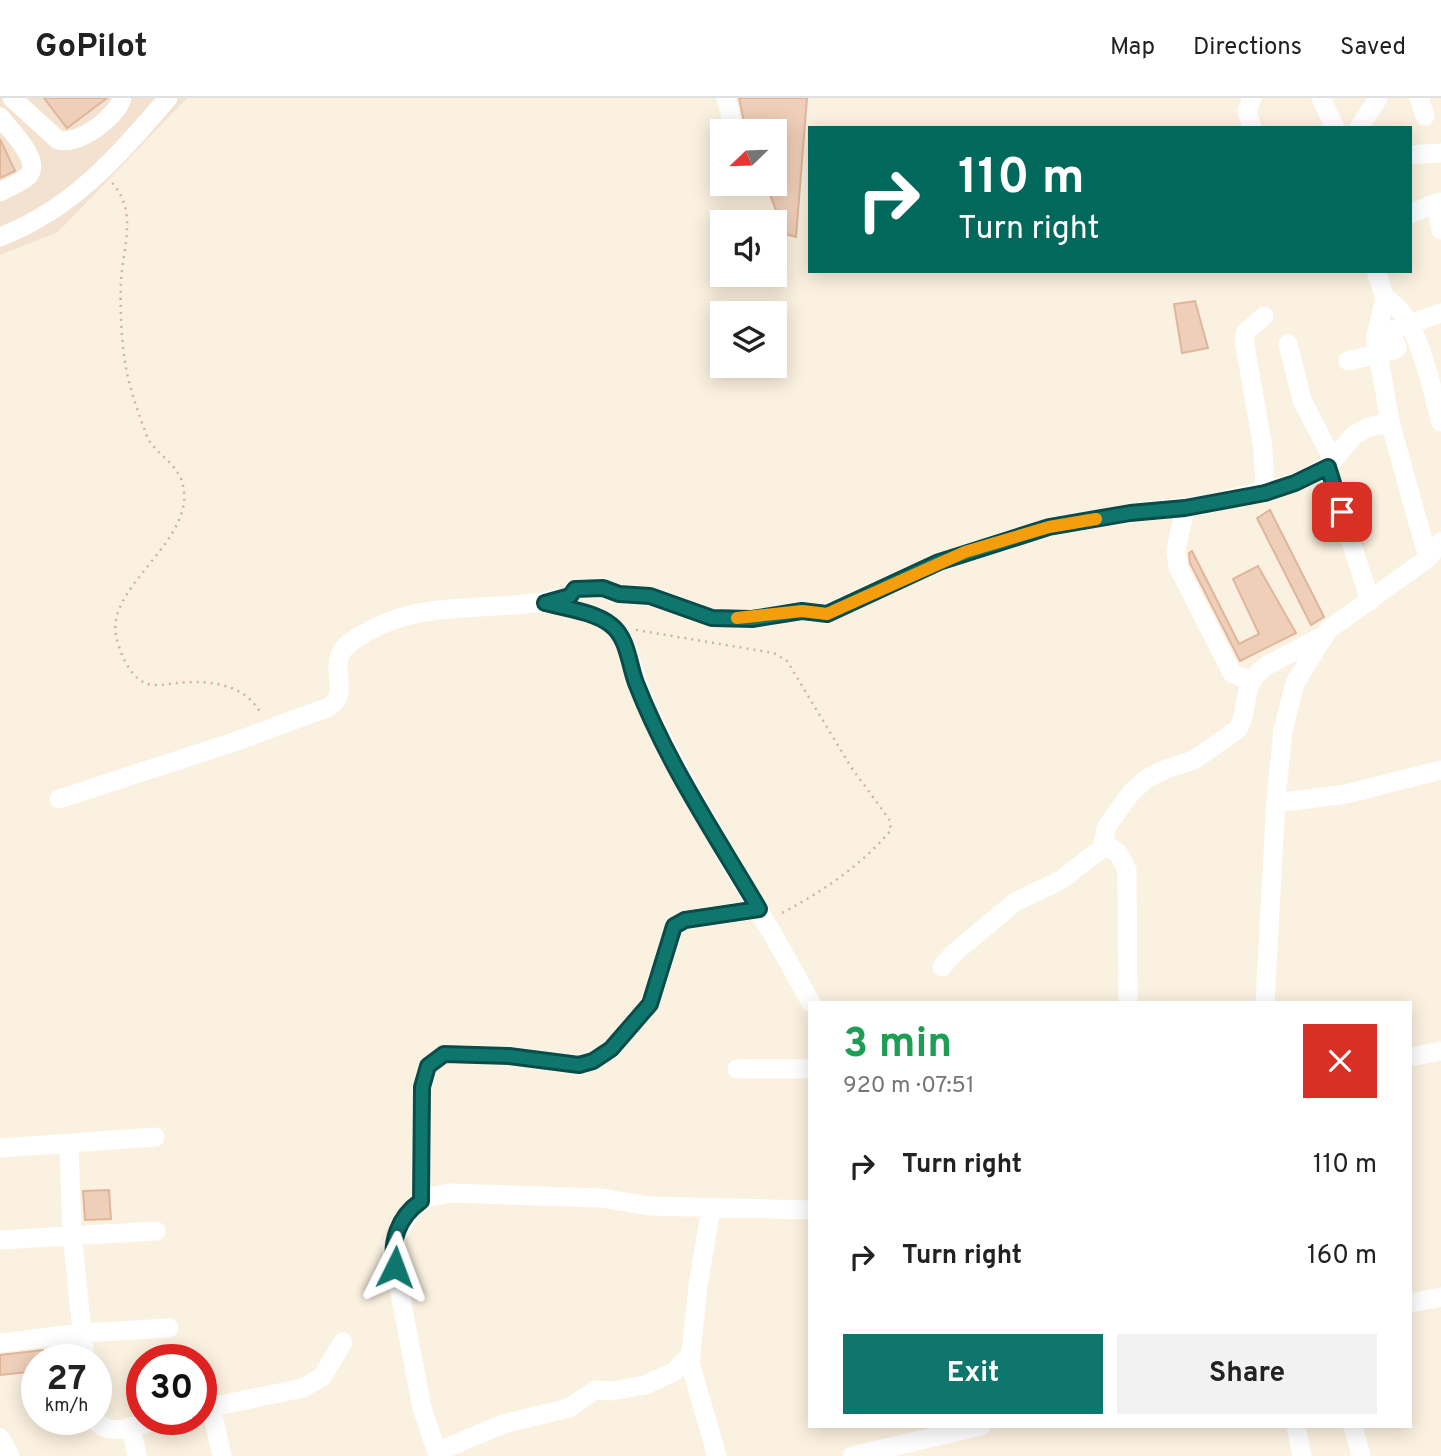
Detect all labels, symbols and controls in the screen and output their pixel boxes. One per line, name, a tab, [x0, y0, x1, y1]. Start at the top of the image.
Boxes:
text: GoPilot	[35, 27, 148, 69]
text: Map	[1110, 33, 1155, 63]
text: Directions	[1193, 33, 1302, 63]
text: Saved	[1340, 33, 1406, 63]
north arrow	[710, 119, 788, 196]
map controls	[710, 119, 787, 378]
text: 110 m	[958, 149, 1085, 211]
icon: right	[843, 154, 934, 245]
button: sound	[710, 210, 787, 287]
text: Turn right	[958, 210, 1100, 250]
button: layers	[710, 301, 787, 378]
pin	[1312, 482, 1372, 542]
icon: arrive	[1323, 493, 1361, 531]
text: 3 min	[843, 1019, 952, 1072]
button: close	[1303, 1024, 1377, 1098]
text: 920 m · 07:51	[843, 1072, 974, 1101]
icon: right	[843, 1147, 881, 1185]
text: Turn right	[902, 1149, 1022, 1182]
text: 110 m	[1313, 1149, 1377, 1182]
position arrow	[358, 1230, 432, 1304]
icon: right	[843, 1238, 881, 1276]
text: Turn right	[902, 1240, 1022, 1273]
text: 160 m	[1307, 1240, 1377, 1273]
button: Exit	[843, 1334, 1103, 1414]
button: Share	[1117, 1334, 1377, 1414]
speed limit sign: 30	[126, 1344, 217, 1435]
text: 27	[47, 1358, 86, 1402]
text: km/h	[45, 1395, 88, 1418]

